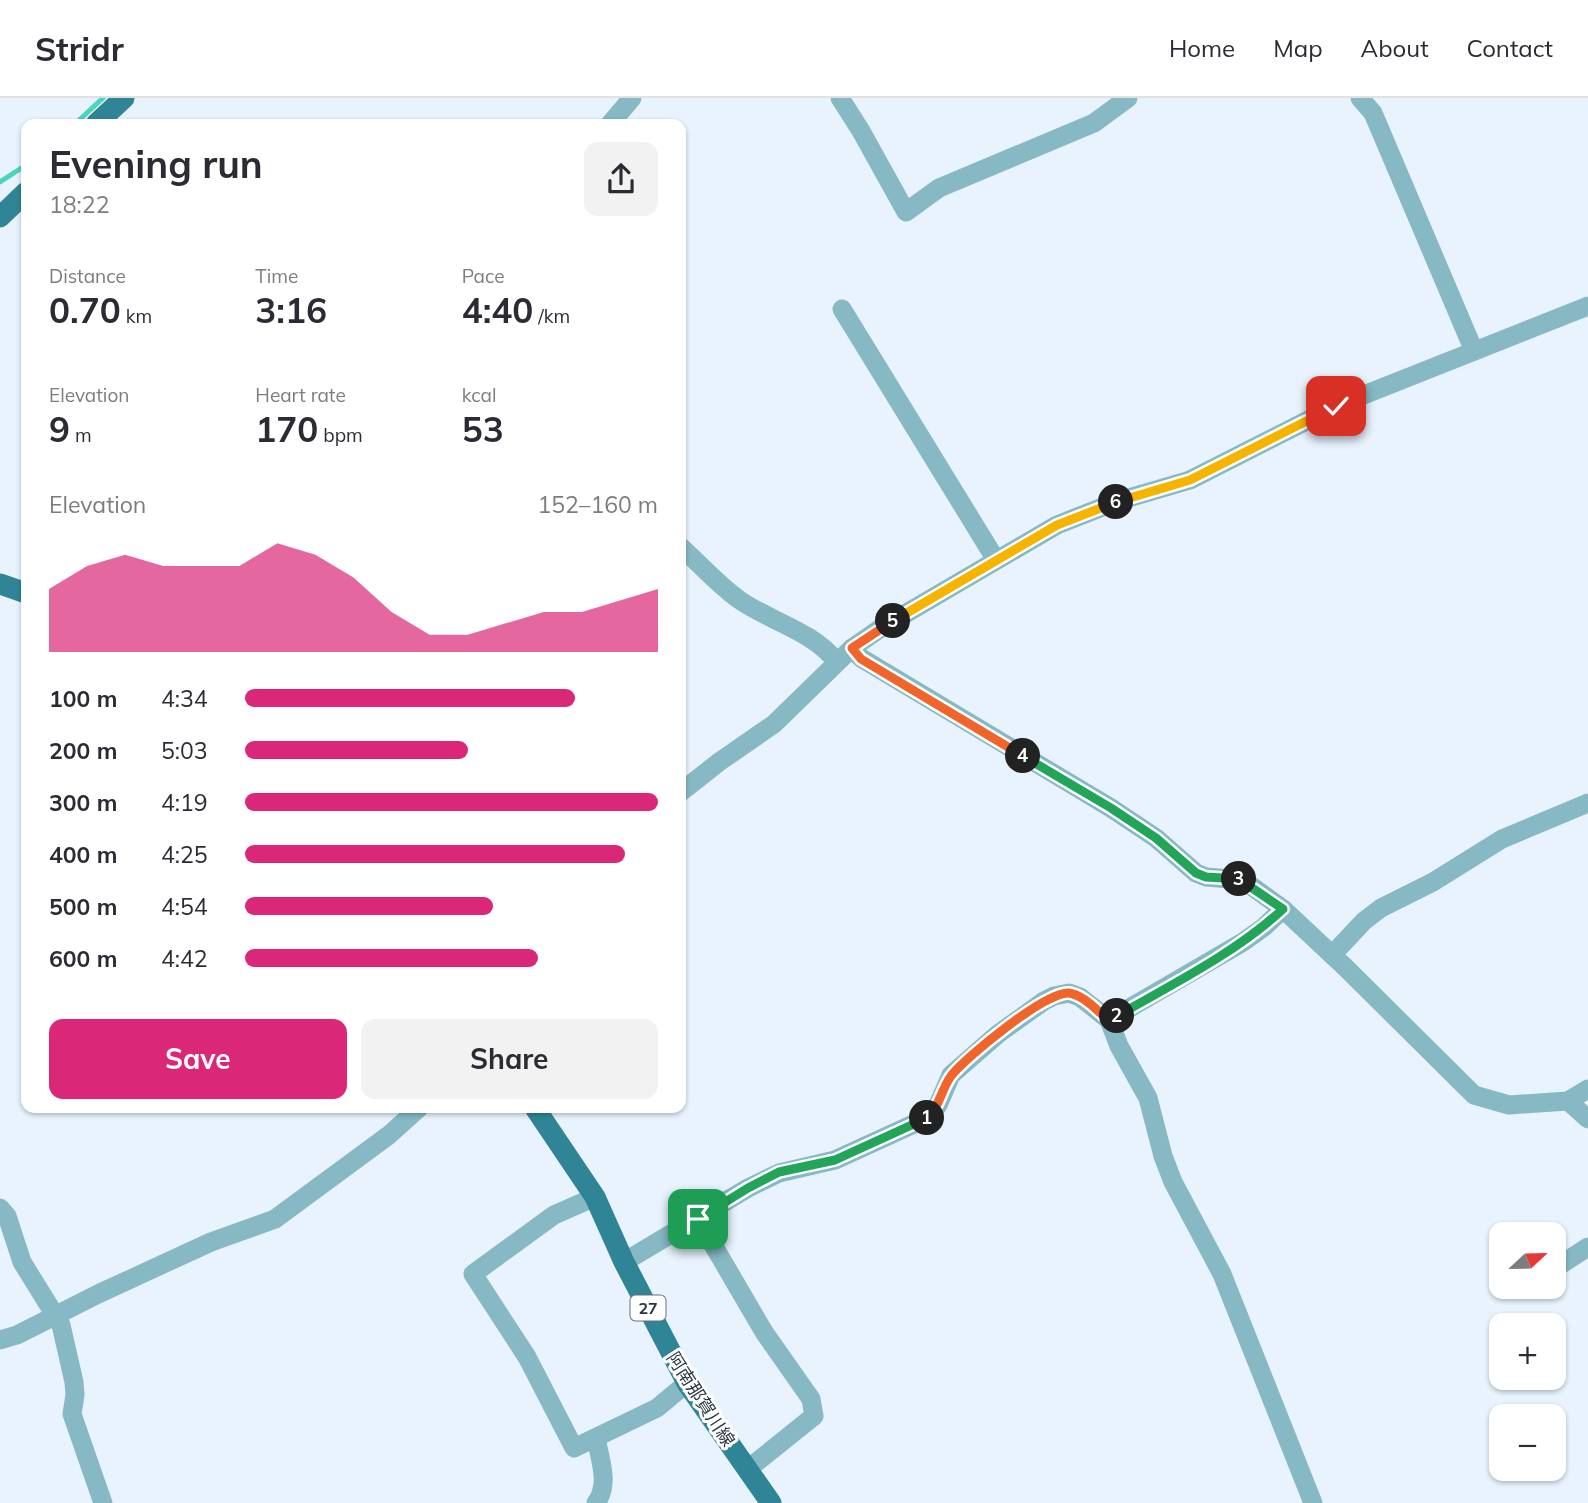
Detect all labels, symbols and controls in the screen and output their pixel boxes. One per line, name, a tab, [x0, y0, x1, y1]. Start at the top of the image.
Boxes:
text: Stridr	[35, 28, 124, 69]
text: Home	[1169, 33, 1235, 63]
text: Map	[1273, 33, 1323, 63]
text: About	[1361, 33, 1429, 63]
text: Contact	[1467, 33, 1553, 63]
text: Evening run	[49, 140, 263, 188]
button: share	[584, 142, 658, 216]
text: 18:22	[49, 190, 109, 219]
text: Distance	[49, 264, 126, 288]
text: Time	[255, 264, 298, 288]
text: Pace	[462, 264, 505, 288]
text: 0.70	[49, 288, 121, 332]
text: 3:16	[255, 288, 327, 332]
text: 4:40	[462, 288, 533, 332]
text: km	[121, 304, 152, 328]
text: /km	[533, 304, 570, 328]
pin	[1306, 376, 1366, 436]
text: Elevation	[49, 383, 129, 407]
text: Heart rate	[255, 383, 346, 407]
text: kcal	[462, 383, 496, 407]
icon: check	[1317, 387, 1355, 425]
text: 9	[49, 407, 70, 451]
text: 170	[255, 407, 318, 451]
text: 53	[462, 407, 504, 451]
text: m	[70, 423, 92, 447]
text: bpm	[318, 423, 363, 447]
pin: 6	[1098, 484, 1134, 520]
text: 6	[1110, 489, 1121, 513]
text: Elevation	[49, 490, 146, 519]
text: 152–160 m	[537, 490, 658, 519]
pin: 5	[876, 603, 910, 638]
text: 5	[887, 608, 898, 632]
text: 100 m	[49, 684, 117, 713]
text: 4:34	[161, 684, 208, 713]
text: 200 m	[49, 736, 117, 765]
text: 5:03	[161, 736, 208, 765]
pin: 4	[1006, 738, 1040, 774]
text: 4	[1017, 743, 1028, 767]
text: 300 m	[49, 788, 117, 817]
text: 4:19	[161, 788, 208, 817]
text: 400 m	[49, 840, 117, 869]
text: 4:25	[161, 840, 208, 869]
pin: 3	[1222, 862, 1256, 896]
text: 3	[1233, 866, 1244, 890]
text: 500 m	[49, 892, 117, 921]
text: 4:54	[161, 892, 208, 921]
text: 600 m	[49, 944, 117, 973]
text: 4:42	[161, 944, 208, 973]
pin: 2	[1100, 998, 1134, 1034]
text: 2	[1111, 1003, 1122, 1027]
button: Save	[49, 1019, 347, 1099]
button: Share	[361, 1019, 658, 1099]
pin: 1	[909, 1100, 944, 1136]
text: 1	[921, 1105, 932, 1129]
pin	[668, 1189, 728, 1249]
icon: arrive	[679, 1200, 717, 1238]
north arrow	[1489, 1222, 1566, 1298]
map controls	[1489, 1222, 1566, 1481]
road number: 27	[630, 1296, 666, 1320]
button: +	[1489, 1313, 1566, 1390]
street label: 阿南那賀川線	[662, 1347, 740, 1451]
button: −	[1489, 1404, 1566, 1481]

